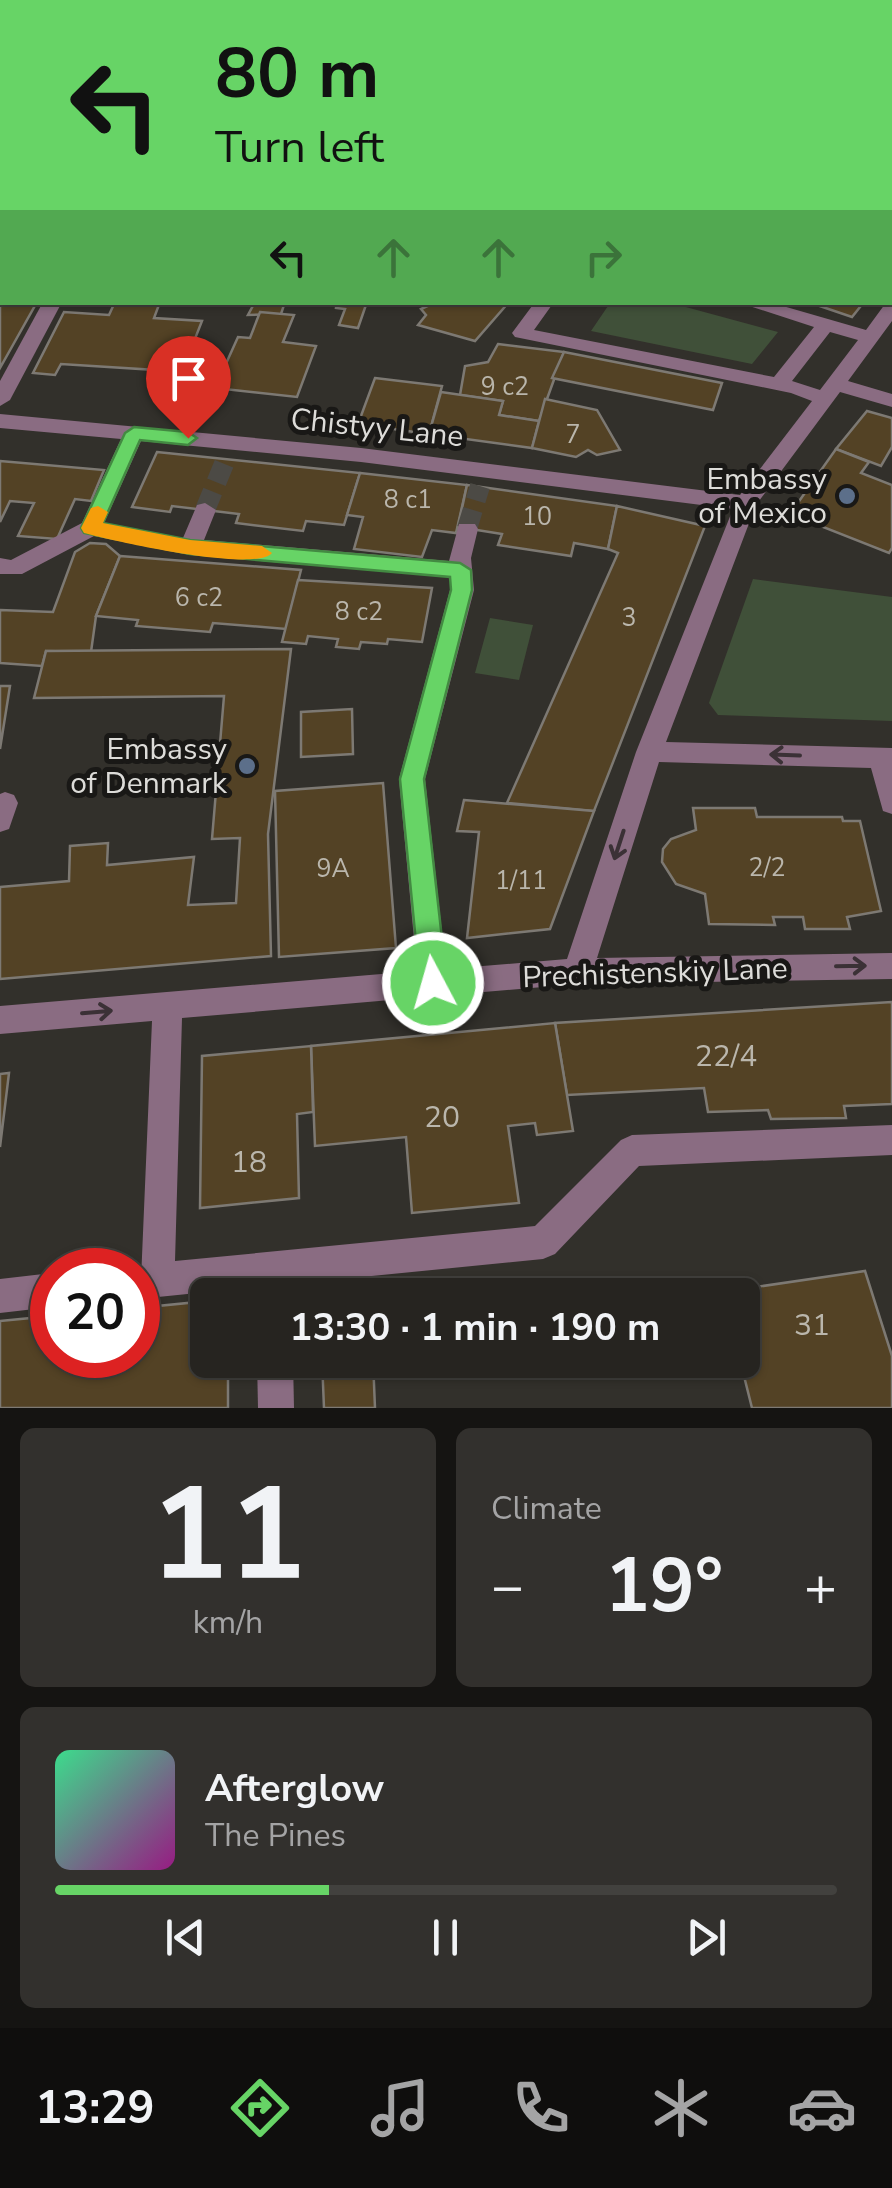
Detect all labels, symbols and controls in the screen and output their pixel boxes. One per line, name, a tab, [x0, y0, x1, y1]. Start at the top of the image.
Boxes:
text: 80 m	[215, 26, 379, 122]
icon: left	[50, 40, 180, 170]
text: Turn left	[215, 117, 384, 178]
icon: left	[261, 230, 316, 285]
icon: ahead	[366, 230, 421, 285]
icon: ahead	[471, 230, 526, 285]
icon: right	[576, 230, 631, 285]
pin	[146, 336, 231, 439]
icon: arrive	[161, 351, 216, 406]
house number: 9 с2	[481, 370, 529, 404]
street label: Chistyy Lane	[289, 399, 465, 457]
house number: 7	[565, 418, 581, 452]
place label: Embassy of Mexico	[698, 459, 828, 534]
house number: 8 с1	[384, 483, 432, 517]
marker: Embassy of Mexico	[836, 485, 858, 507]
house number: 10	[522, 500, 552, 534]
house number: 6 с2	[175, 581, 223, 615]
house number: 8 с2	[335, 595, 383, 629]
house number: 3	[621, 601, 637, 635]
place label: Embassy of Denmark	[70, 729, 228, 804]
one-way arrow	[769, 746, 801, 765]
marker: Embassy of Denmark	[236, 755, 258, 777]
one-way arrow	[609, 828, 627, 860]
house number: 2/2	[748, 851, 786, 885]
house number: 9А	[316, 852, 350, 886]
house number: 1/11	[495, 864, 547, 898]
position arrow	[381, 931, 485, 1035]
street label: Prechistenskiy Lane	[522, 948, 788, 998]
one-way arrow	[834, 957, 866, 976]
one-way arrow	[81, 1002, 113, 1021]
house number: 22/4	[695, 1036, 757, 1077]
house number: 20	[424, 1097, 460, 1138]
house number: 18	[231, 1142, 267, 1183]
speed limit sign: 20	[30, 1248, 160, 1378]
text: 13:30 · 1 min · 190 m	[290, 1302, 660, 1353]
house number: 31	[794, 1305, 830, 1346]
text: 11	[150, 1447, 306, 1624]
text: Climate	[491, 1487, 602, 1530]
text: 19°	[605, 1535, 723, 1637]
text: −	[491, 1549, 524, 1624]
text: +	[804, 1549, 837, 1624]
text: km/h	[193, 1601, 263, 1644]
text: Afterglow	[205, 1763, 384, 1814]
text: The Pines	[205, 1814, 346, 1857]
icon: previous	[158, 1910, 213, 1965]
icon: pause	[418, 1910, 473, 1965]
icon: next	[679, 1910, 734, 1965]
icon: directions	[225, 2073, 295, 2143]
icon: music	[365, 2073, 435, 2143]
icon: phone	[506, 2073, 576, 2143]
icon: climate	[646, 2073, 716, 2143]
icon: car	[787, 2073, 857, 2143]
text: 13:29	[35, 2078, 154, 2139]

